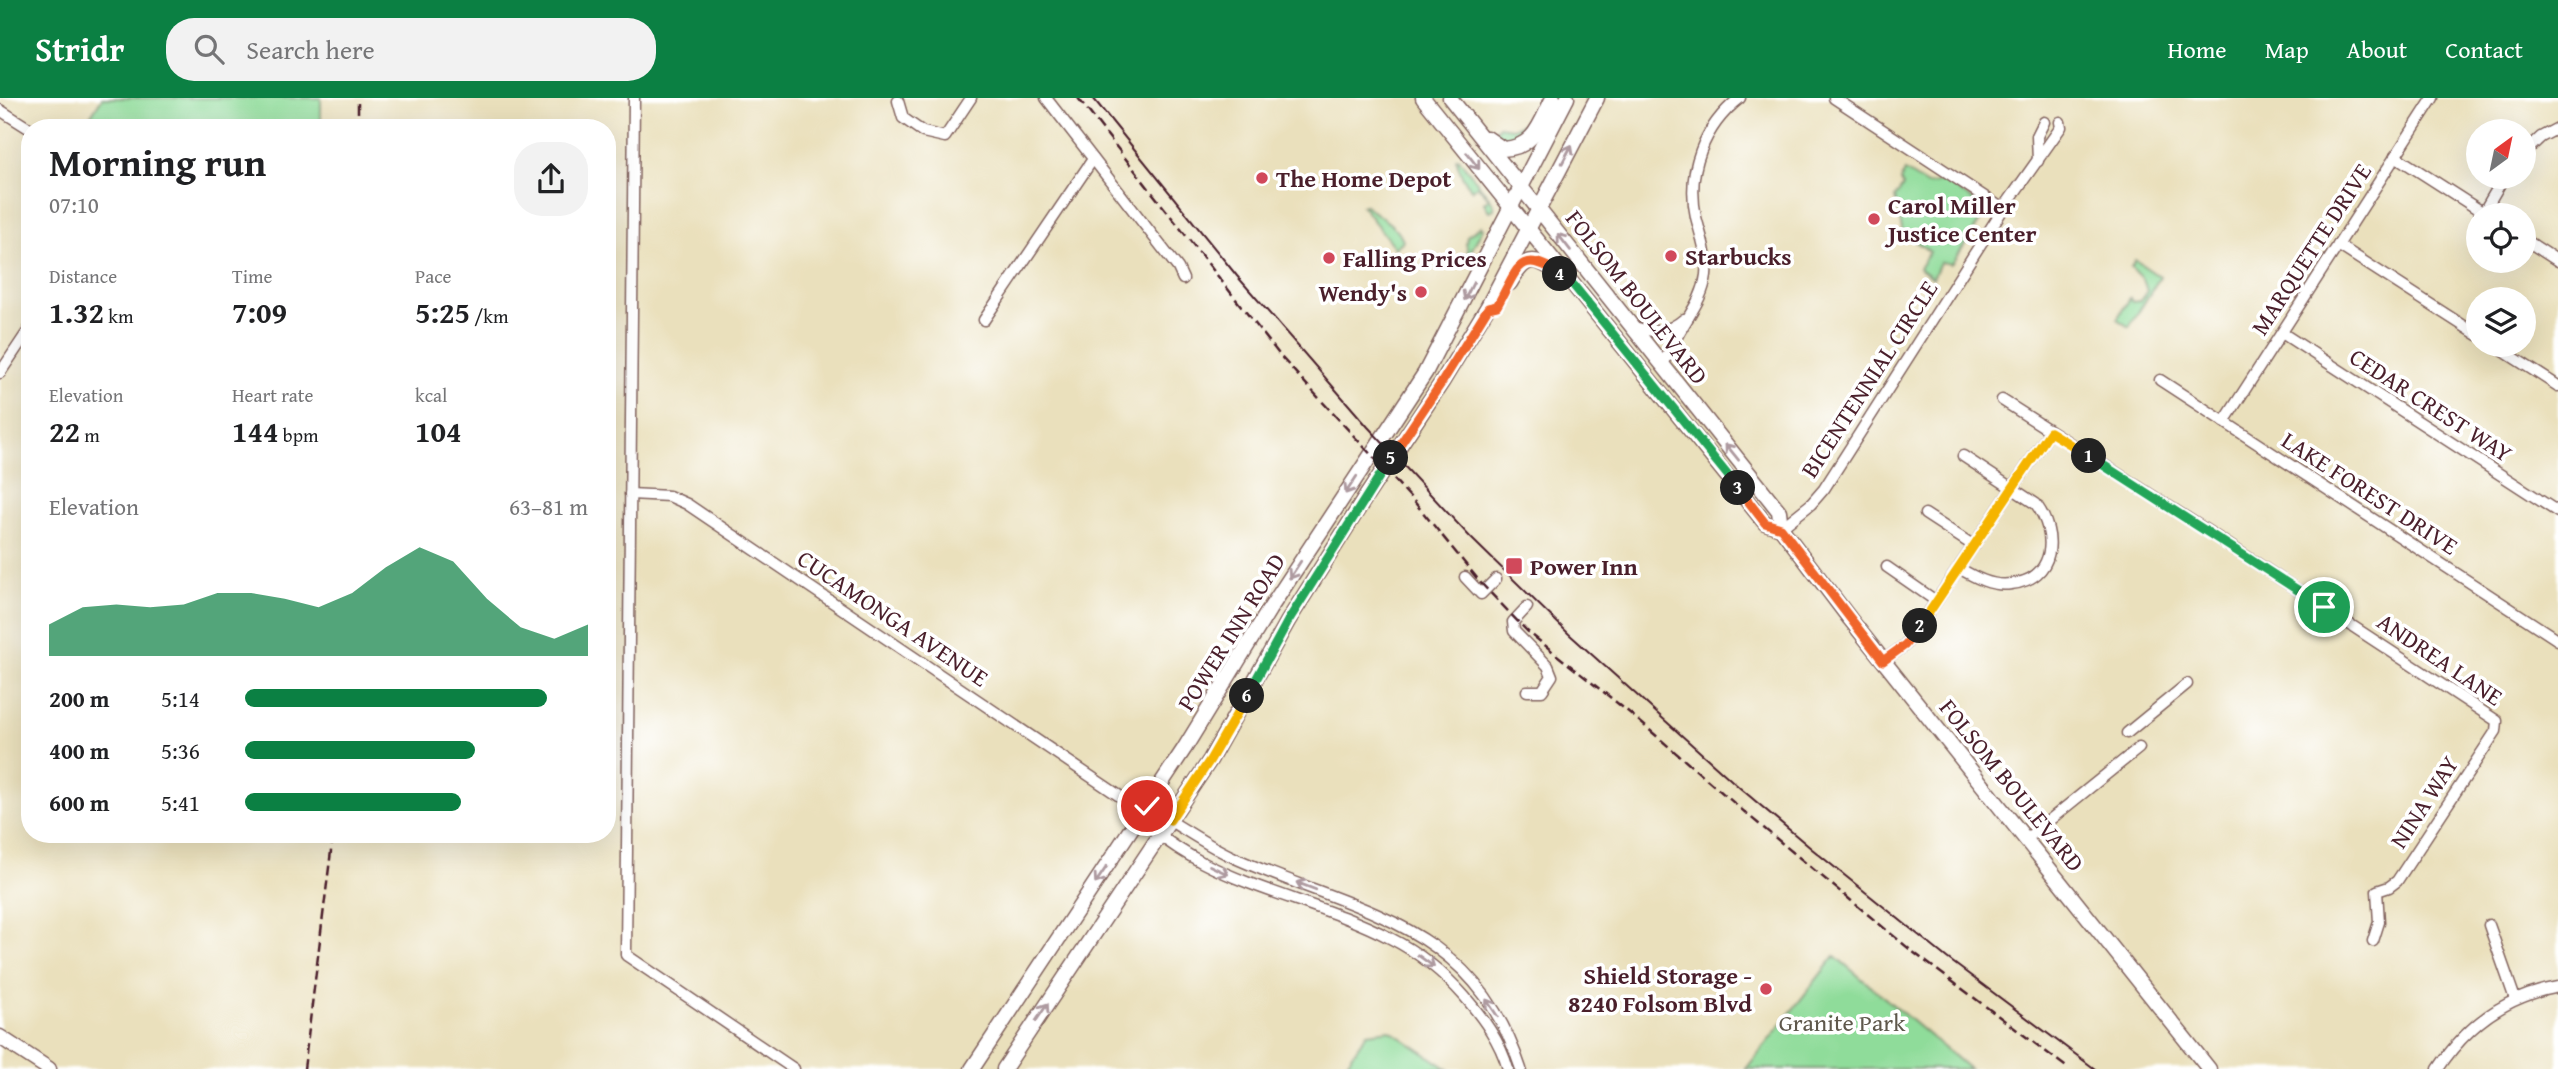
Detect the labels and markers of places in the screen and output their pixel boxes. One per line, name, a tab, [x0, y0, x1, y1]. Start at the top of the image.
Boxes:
place label: The Home Depot	[1276, 161, 1451, 196]
marker: The Home Depot	[1254, 170, 1270, 186]
place label: Carol Miller Justice Center	[1884, 188, 2036, 251]
marker: Carol Miller Justice Center	[1866, 211, 1882, 227]
place label: Starbucks	[1685, 239, 1792, 274]
place label: Falling Prices	[1343, 241, 1487, 276]
marker: Starbucks	[1663, 248, 1679, 264]
marker: Falling Prices	[1321, 250, 1337, 266]
pin: 4	[1542, 256, 1578, 292]
place label: Wendy's	[1318, 275, 1407, 310]
marker: Wendy's	[1413, 284, 1429, 300]
pin: 1	[2072, 438, 2106, 474]
pin: 5	[1374, 440, 1408, 476]
pin: 3	[1720, 470, 1756, 506]
place label: Power Inn	[1530, 549, 1638, 584]
marker: Power Inn	[1504, 556, 1524, 576]
pin	[2294, 577, 2354, 637]
pin: 2	[1902, 608, 1938, 644]
pin: 6	[1230, 678, 1264, 714]
pin	[1117, 776, 1177, 836]
place label: Shield Storage - 8240 Folsom Blvd	[1568, 958, 1752, 1021]
marker: Shield Storage - 8240 Folsom Blvd	[1758, 981, 1774, 997]

